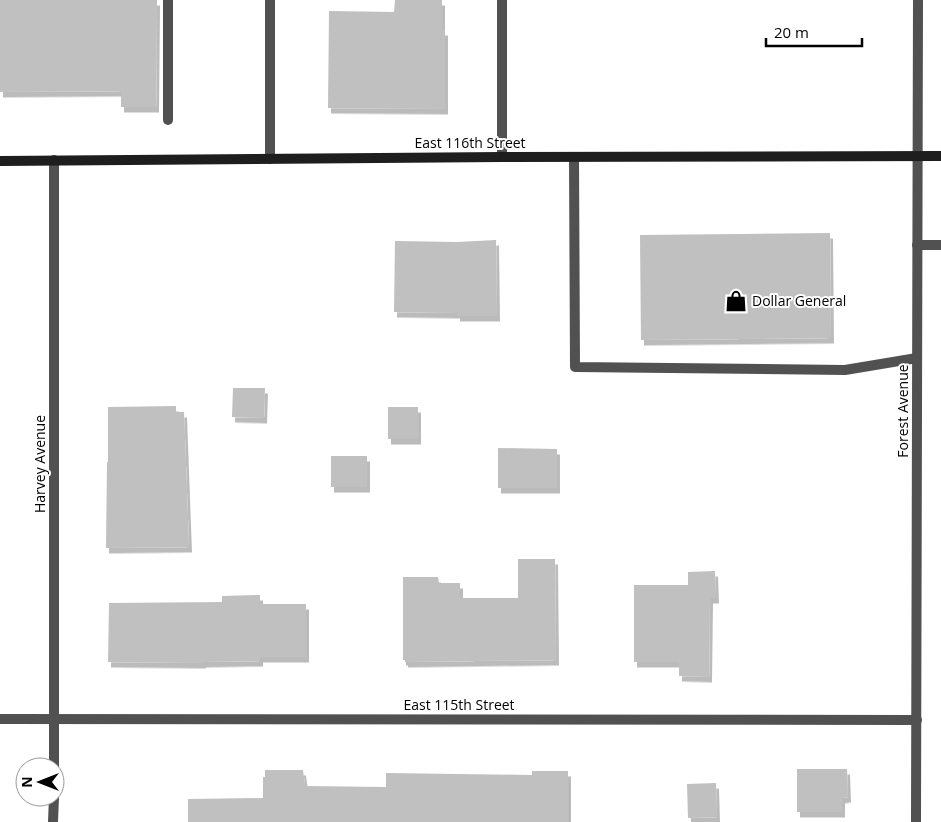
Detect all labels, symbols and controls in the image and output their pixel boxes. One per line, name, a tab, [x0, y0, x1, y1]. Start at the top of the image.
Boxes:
scale bar	[766, 15, 862, 47]
text: 20 m	[774, 22, 809, 42]
street label: East 116th Street	[414, 133, 526, 152]
shop icon: Dollar General	[723, 288, 749, 314]
place label: Dollar General	[752, 291, 846, 310]
street label: Forest Avenue	[893, 364, 912, 458]
street label: Harvey Avenue	[30, 415, 49, 513]
street label: East 115th Street	[403, 695, 515, 714]
north arrow	[15, 757, 65, 807]
text: N	[17, 776, 36, 788]

